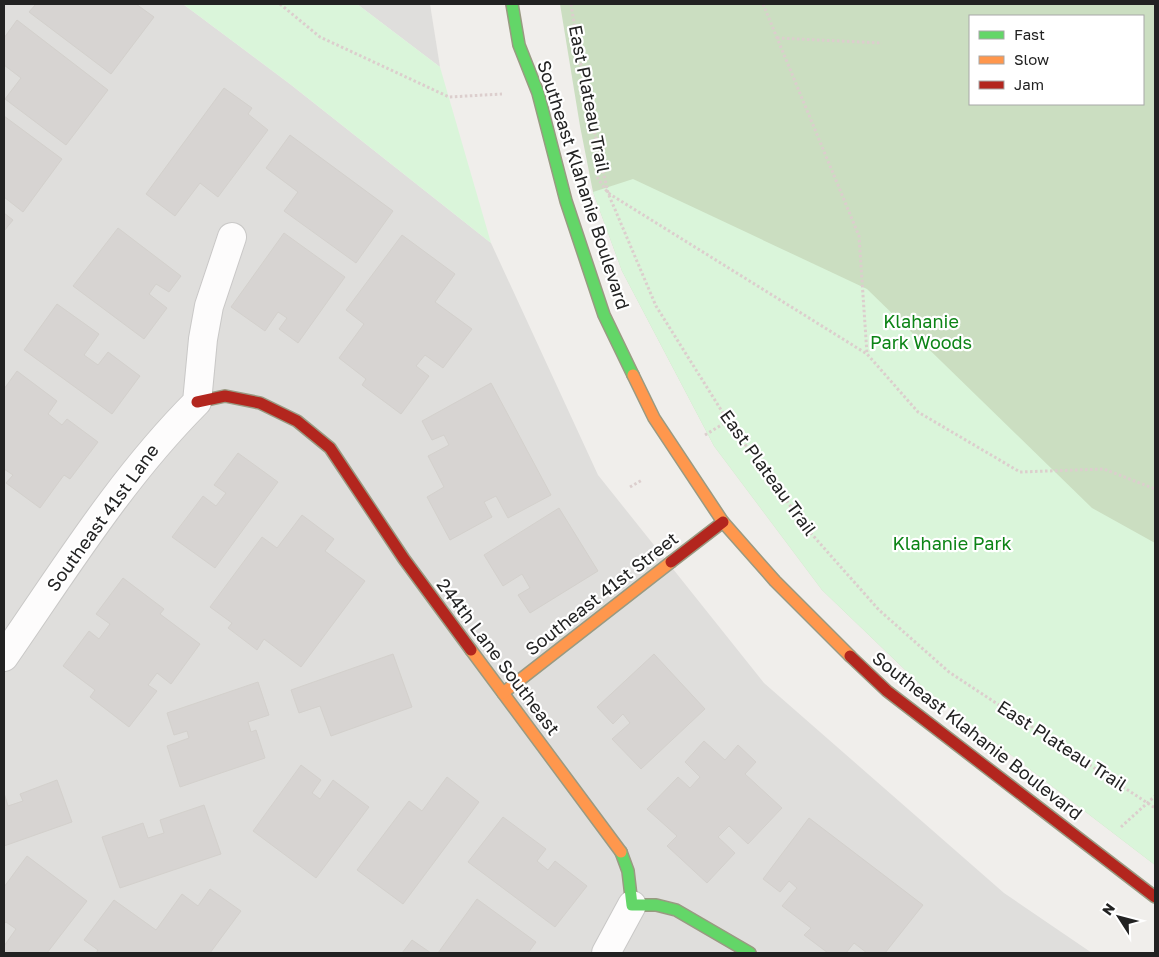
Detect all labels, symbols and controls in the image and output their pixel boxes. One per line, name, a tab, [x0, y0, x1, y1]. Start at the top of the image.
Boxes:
legend	[969, 15, 1144, 105]
street label: East Plateau Trail	[565, 23, 615, 175]
text: Fast	[1014, 25, 1045, 43]
text: Slow	[1014, 50, 1049, 68]
street label: Southeast Klahanie Boulevard	[533, 57, 635, 312]
text: Jam	[1014, 75, 1044, 93]
park label: Klahanie Park Woods	[870, 310, 972, 353]
street label: East Plateau Trail	[716, 405, 822, 540]
street label: Southeast 41st Lane	[41, 440, 163, 595]
street label: Southeast 41st Street	[521, 527, 682, 660]
park label: Klahanie Park	[892, 532, 1012, 554]
street label: 244th Lane Southeast	[433, 574, 565, 739]
street label: Southeast Klahanie Boulevard	[868, 646, 1087, 824]
street label: East Plateau Trail	[994, 695, 1132, 795]
north arrow	[1094, 892, 1144, 942]
text: N	[1098, 900, 1118, 918]

